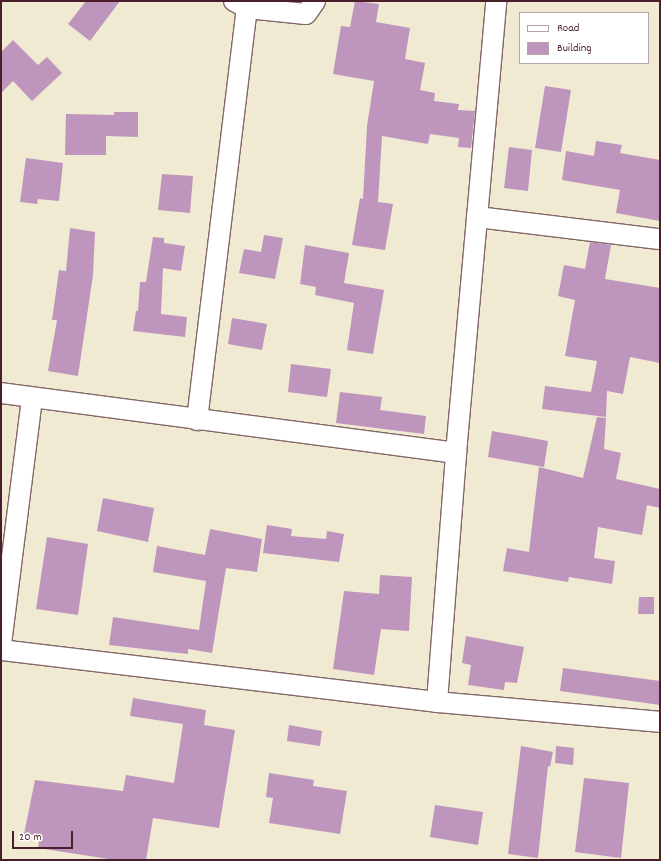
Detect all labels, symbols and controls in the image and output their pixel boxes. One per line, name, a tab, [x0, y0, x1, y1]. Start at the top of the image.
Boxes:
legend	[519, 12, 649, 64]
text: Road	[557, 20, 579, 37]
text: Building	[557, 40, 592, 57]
scale bar	[14, 823, 75, 849]
text: 20 m	[19, 829, 42, 846]

